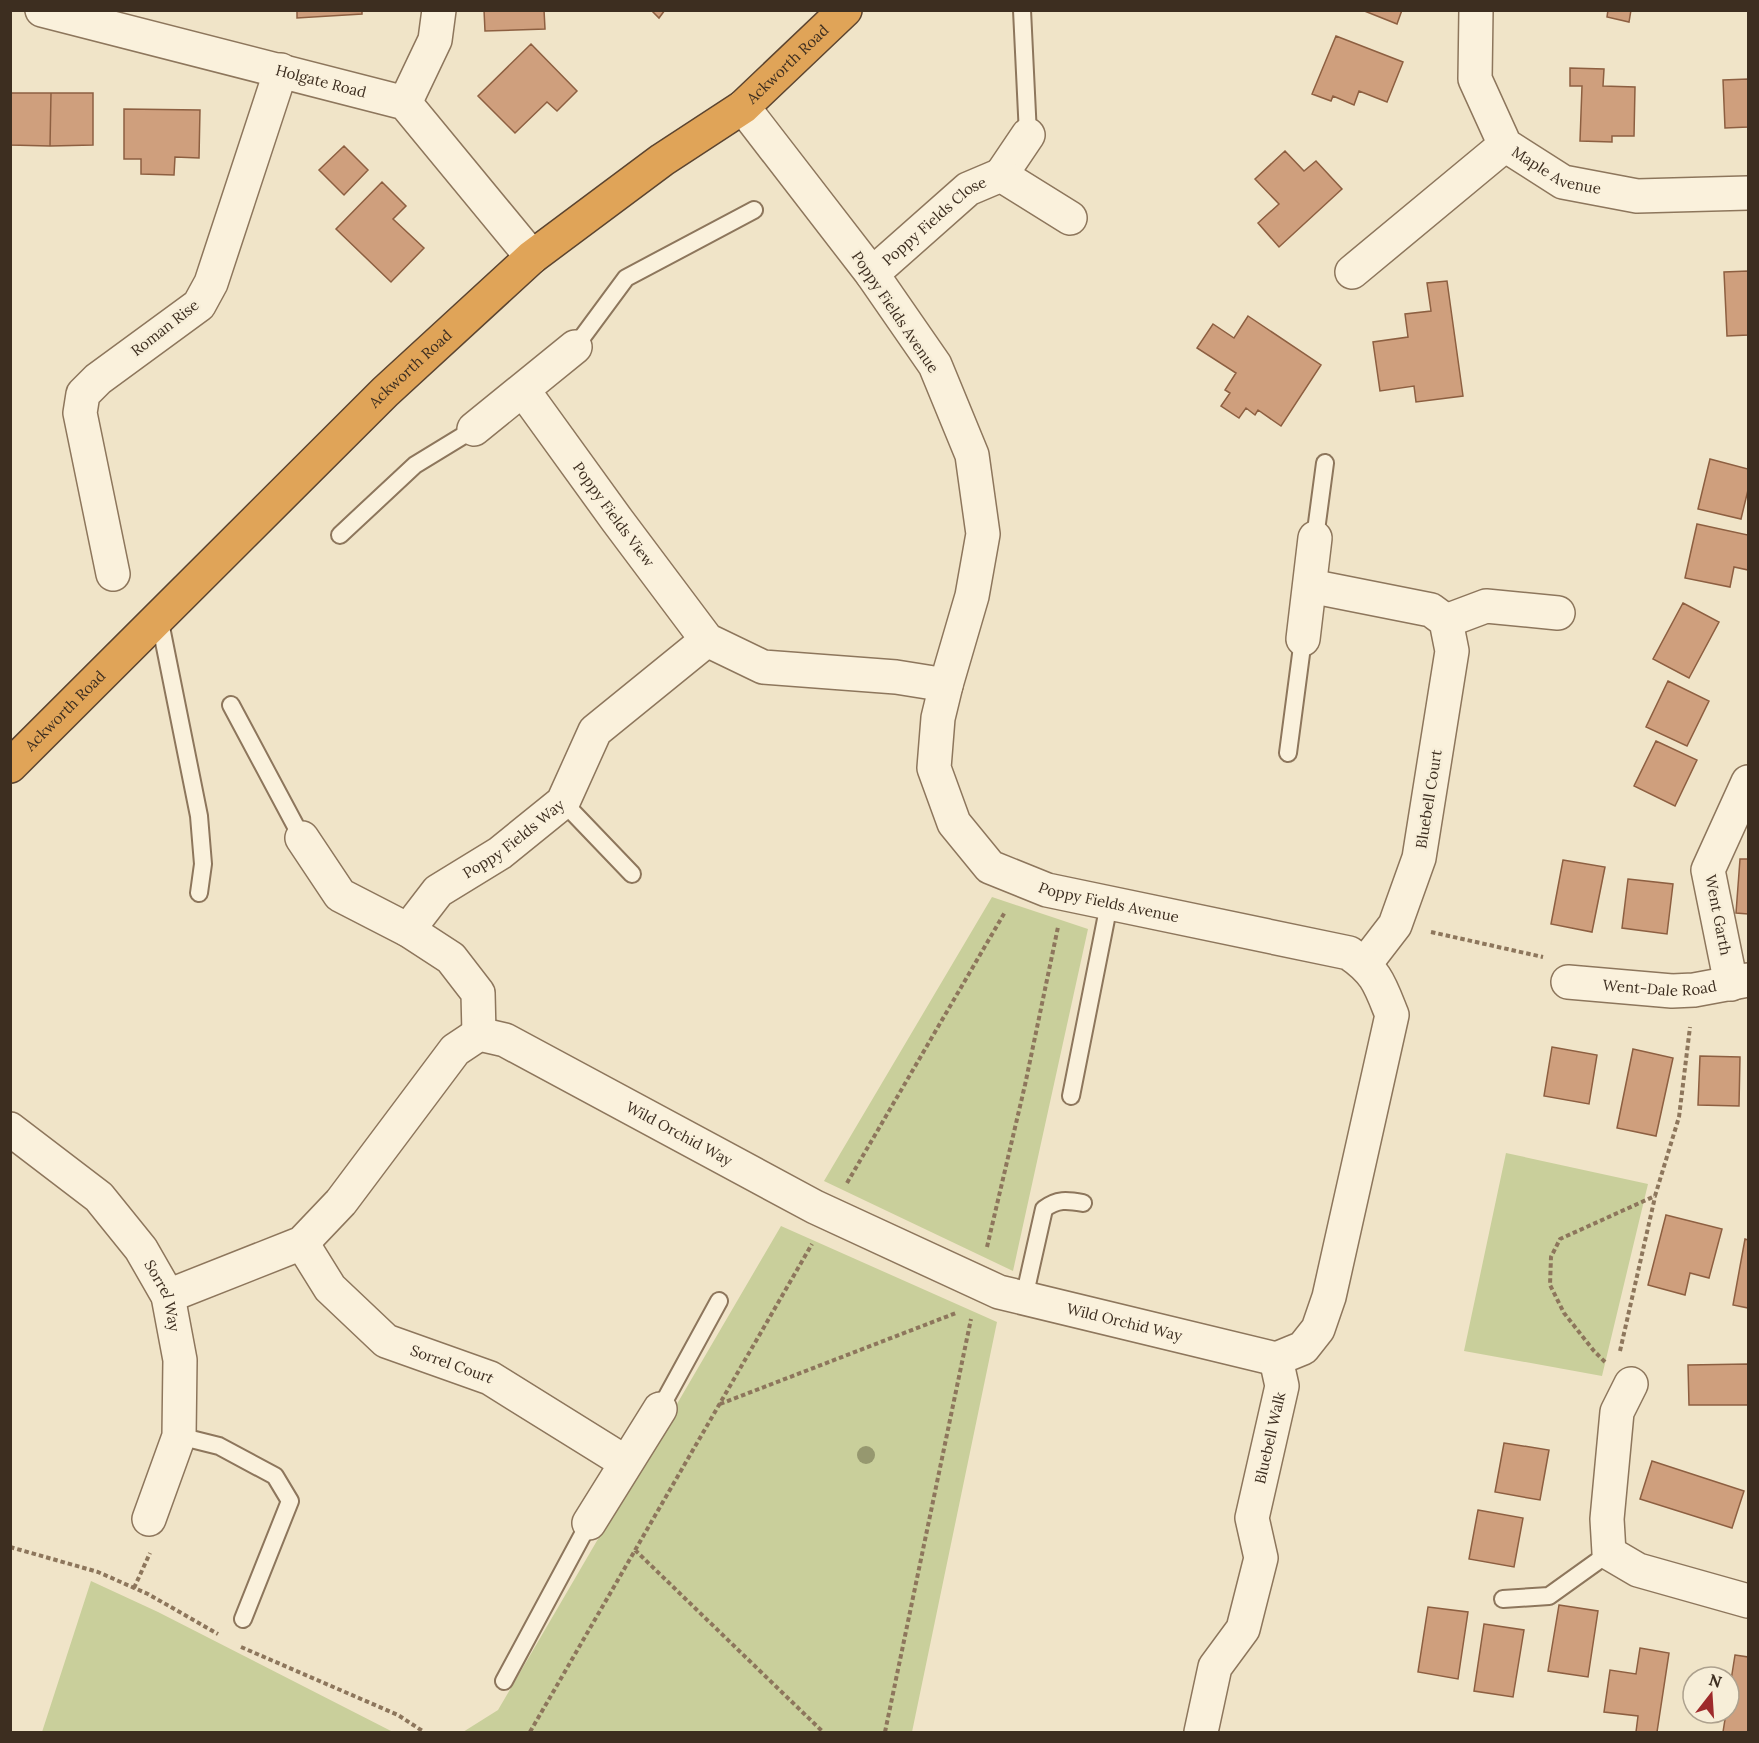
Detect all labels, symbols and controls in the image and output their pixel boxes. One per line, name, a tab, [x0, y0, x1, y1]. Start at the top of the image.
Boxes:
street label: Ackworth Road	[742, 21, 832, 108]
street label: Holgate Road	[274, 60, 369, 102]
street label: Maple Avenue	[1508, 142, 1603, 198]
street label: Poppy Fields Close	[878, 172, 989, 270]
street label: Poppy Fields Avenue	[848, 247, 943, 376]
street label: Roman Rise	[127, 295, 202, 360]
street label: Ackworth Road	[364, 325, 456, 412]
street label: Poppy Fields View	[569, 458, 659, 571]
street label: Ackworth Road	[20, 666, 109, 756]
street label: Bluebell Court	[1411, 748, 1446, 850]
street label: Poppy Fields Way	[459, 795, 568, 883]
street label: Went Garth	[1701, 873, 1736, 957]
street label: Poppy Fields Avenue	[1036, 878, 1181, 926]
street label: Went-Dale Road	[1602, 975, 1718, 1000]
street label: Wild Orchid Way	[623, 1097, 736, 1170]
street label: Sorrel Way	[140, 1256, 184, 1333]
street label: Wild Orchid Way	[1065, 1299, 1184, 1345]
street label: Sorrel Court	[408, 1340, 498, 1387]
street label: Bluebell Walk	[1250, 1390, 1289, 1486]
north arrow	[1681, 1665, 1741, 1725]
text: N	[1707, 1669, 1724, 1692]

